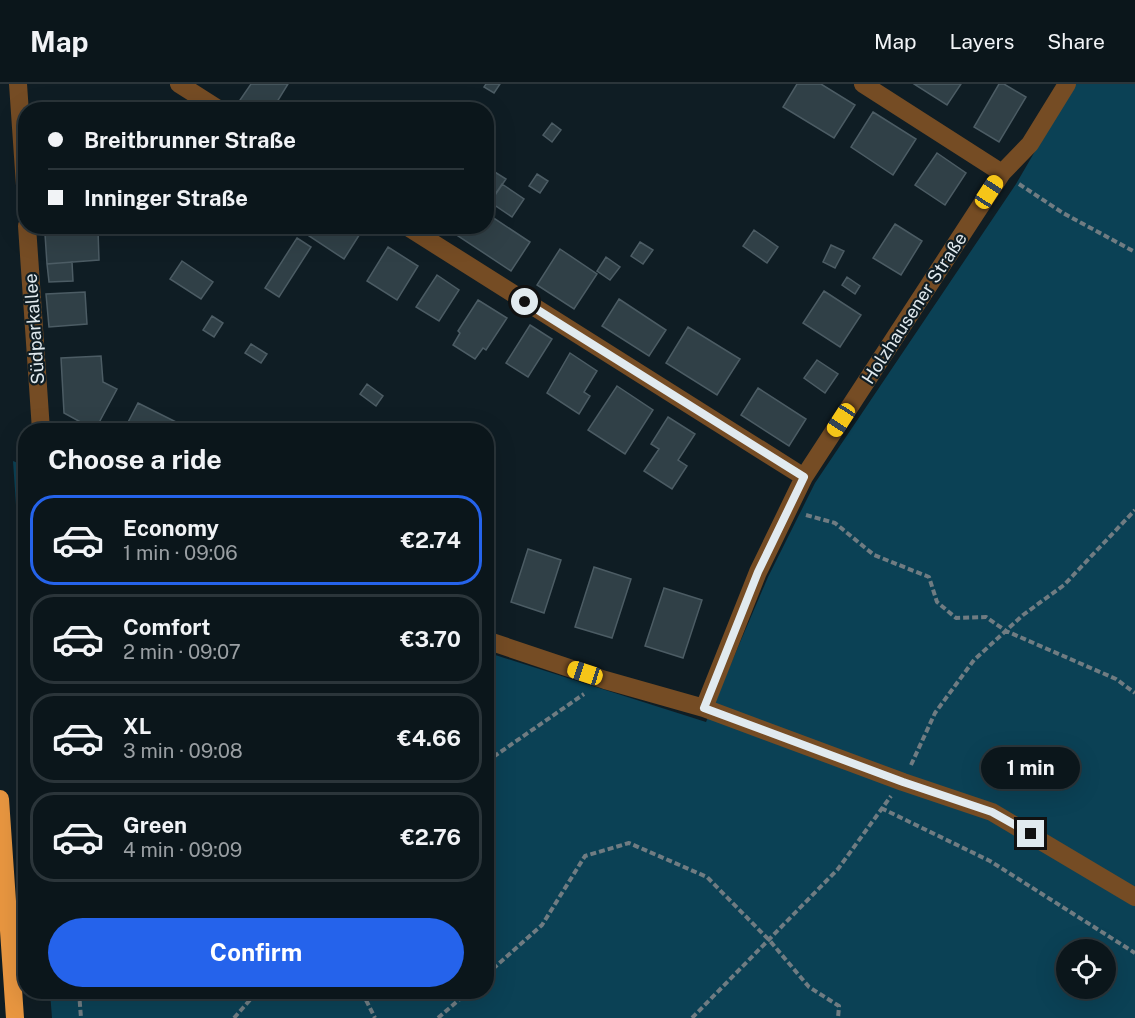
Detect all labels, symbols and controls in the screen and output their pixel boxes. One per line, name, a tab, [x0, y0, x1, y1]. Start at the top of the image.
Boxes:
text: Map	[30, 25, 89, 58]
text: Map	[874, 29, 917, 54]
text: Layers	[950, 29, 1014, 54]
text: Share	[1047, 29, 1105, 54]
text: Breitbrunner Straße	[84, 127, 296, 153]
car	[972, 172, 1006, 212]
text: Inninger Straße	[84, 185, 248, 211]
street label: Holzhausener Straße	[857, 228, 971, 388]
street label: Südparkallee	[20, 273, 48, 385]
route start	[511, 288, 538, 315]
car	[824, 400, 858, 440]
text: Choose a ride	[48, 443, 222, 475]
icon: car	[51, 513, 105, 567]
text: Economy	[123, 515, 219, 541]
text: €2.74	[401, 527, 461, 553]
text: 1 min · 09:06	[123, 541, 238, 565]
icon: car	[51, 612, 105, 666]
text: Comfort	[123, 614, 210, 640]
text: €3.70	[400, 626, 461, 652]
text: 2 min · 09:07	[123, 640, 241, 664]
car	[565, 659, 605, 687]
icon: car	[51, 711, 105, 765]
text: XL	[123, 713, 151, 739]
text: €4.66	[397, 725, 461, 751]
text: 3 min · 09:08	[123, 739, 243, 763]
callout: 1 min	[982, 747, 1080, 789]
text: 1 min	[1006, 756, 1055, 780]
icon: car	[51, 810, 105, 864]
text: Green	[123, 812, 187, 838]
route end	[1017, 820, 1044, 847]
text: €2.76	[400, 824, 461, 850]
text: 4 min · 09:09	[123, 838, 242, 862]
button: Confirm	[48, 918, 464, 987]
map controls	[1056, 939, 1116, 999]
button: locate	[1056, 939, 1116, 999]

